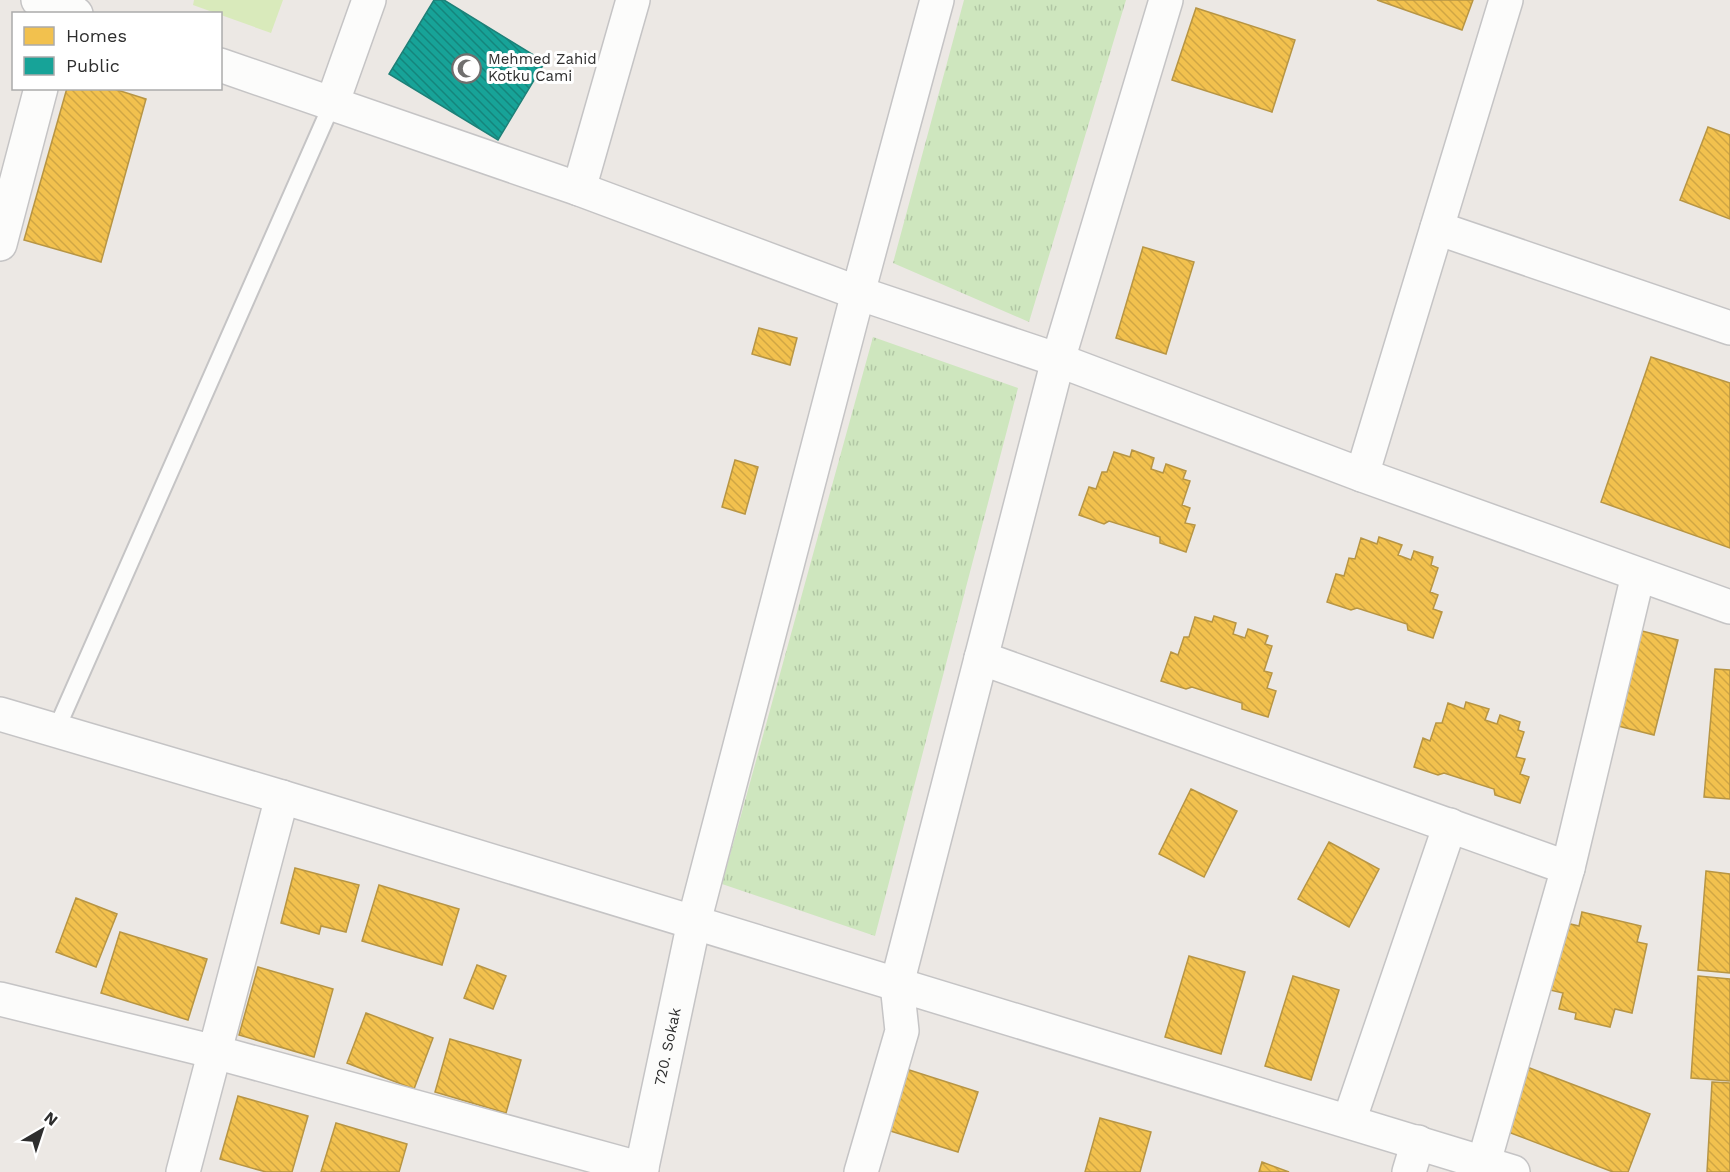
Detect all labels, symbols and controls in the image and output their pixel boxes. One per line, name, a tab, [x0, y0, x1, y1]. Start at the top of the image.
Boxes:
legend	[12, 12, 222, 90]
text: Homes	[66, 25, 127, 46]
place label: Mehmed Zahid Kotku Cami	[488, 50, 597, 85]
mosque icon: Mehmed Zahid Kotku Cami	[451, 52, 483, 84]
text: Public	[66, 55, 120, 76]
street label: 720. Sokak	[651, 1006, 685, 1087]
north arrow	[12, 1100, 72, 1160]
text: N	[41, 1108, 62, 1130]

